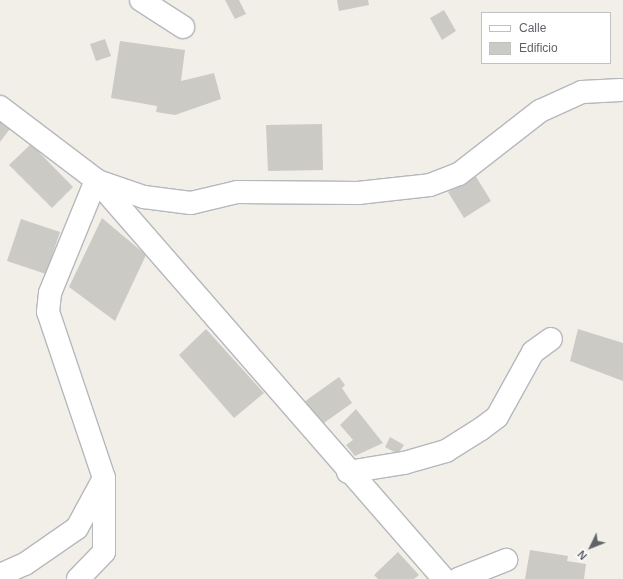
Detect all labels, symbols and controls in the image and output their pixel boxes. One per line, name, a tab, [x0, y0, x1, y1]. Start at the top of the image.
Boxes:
legend	[481, 12, 611, 64]
text: Calle	[519, 21, 546, 35]
text: Edificio	[519, 41, 558, 55]
north arrow	[571, 527, 611, 567]
text: N	[575, 548, 589, 562]

